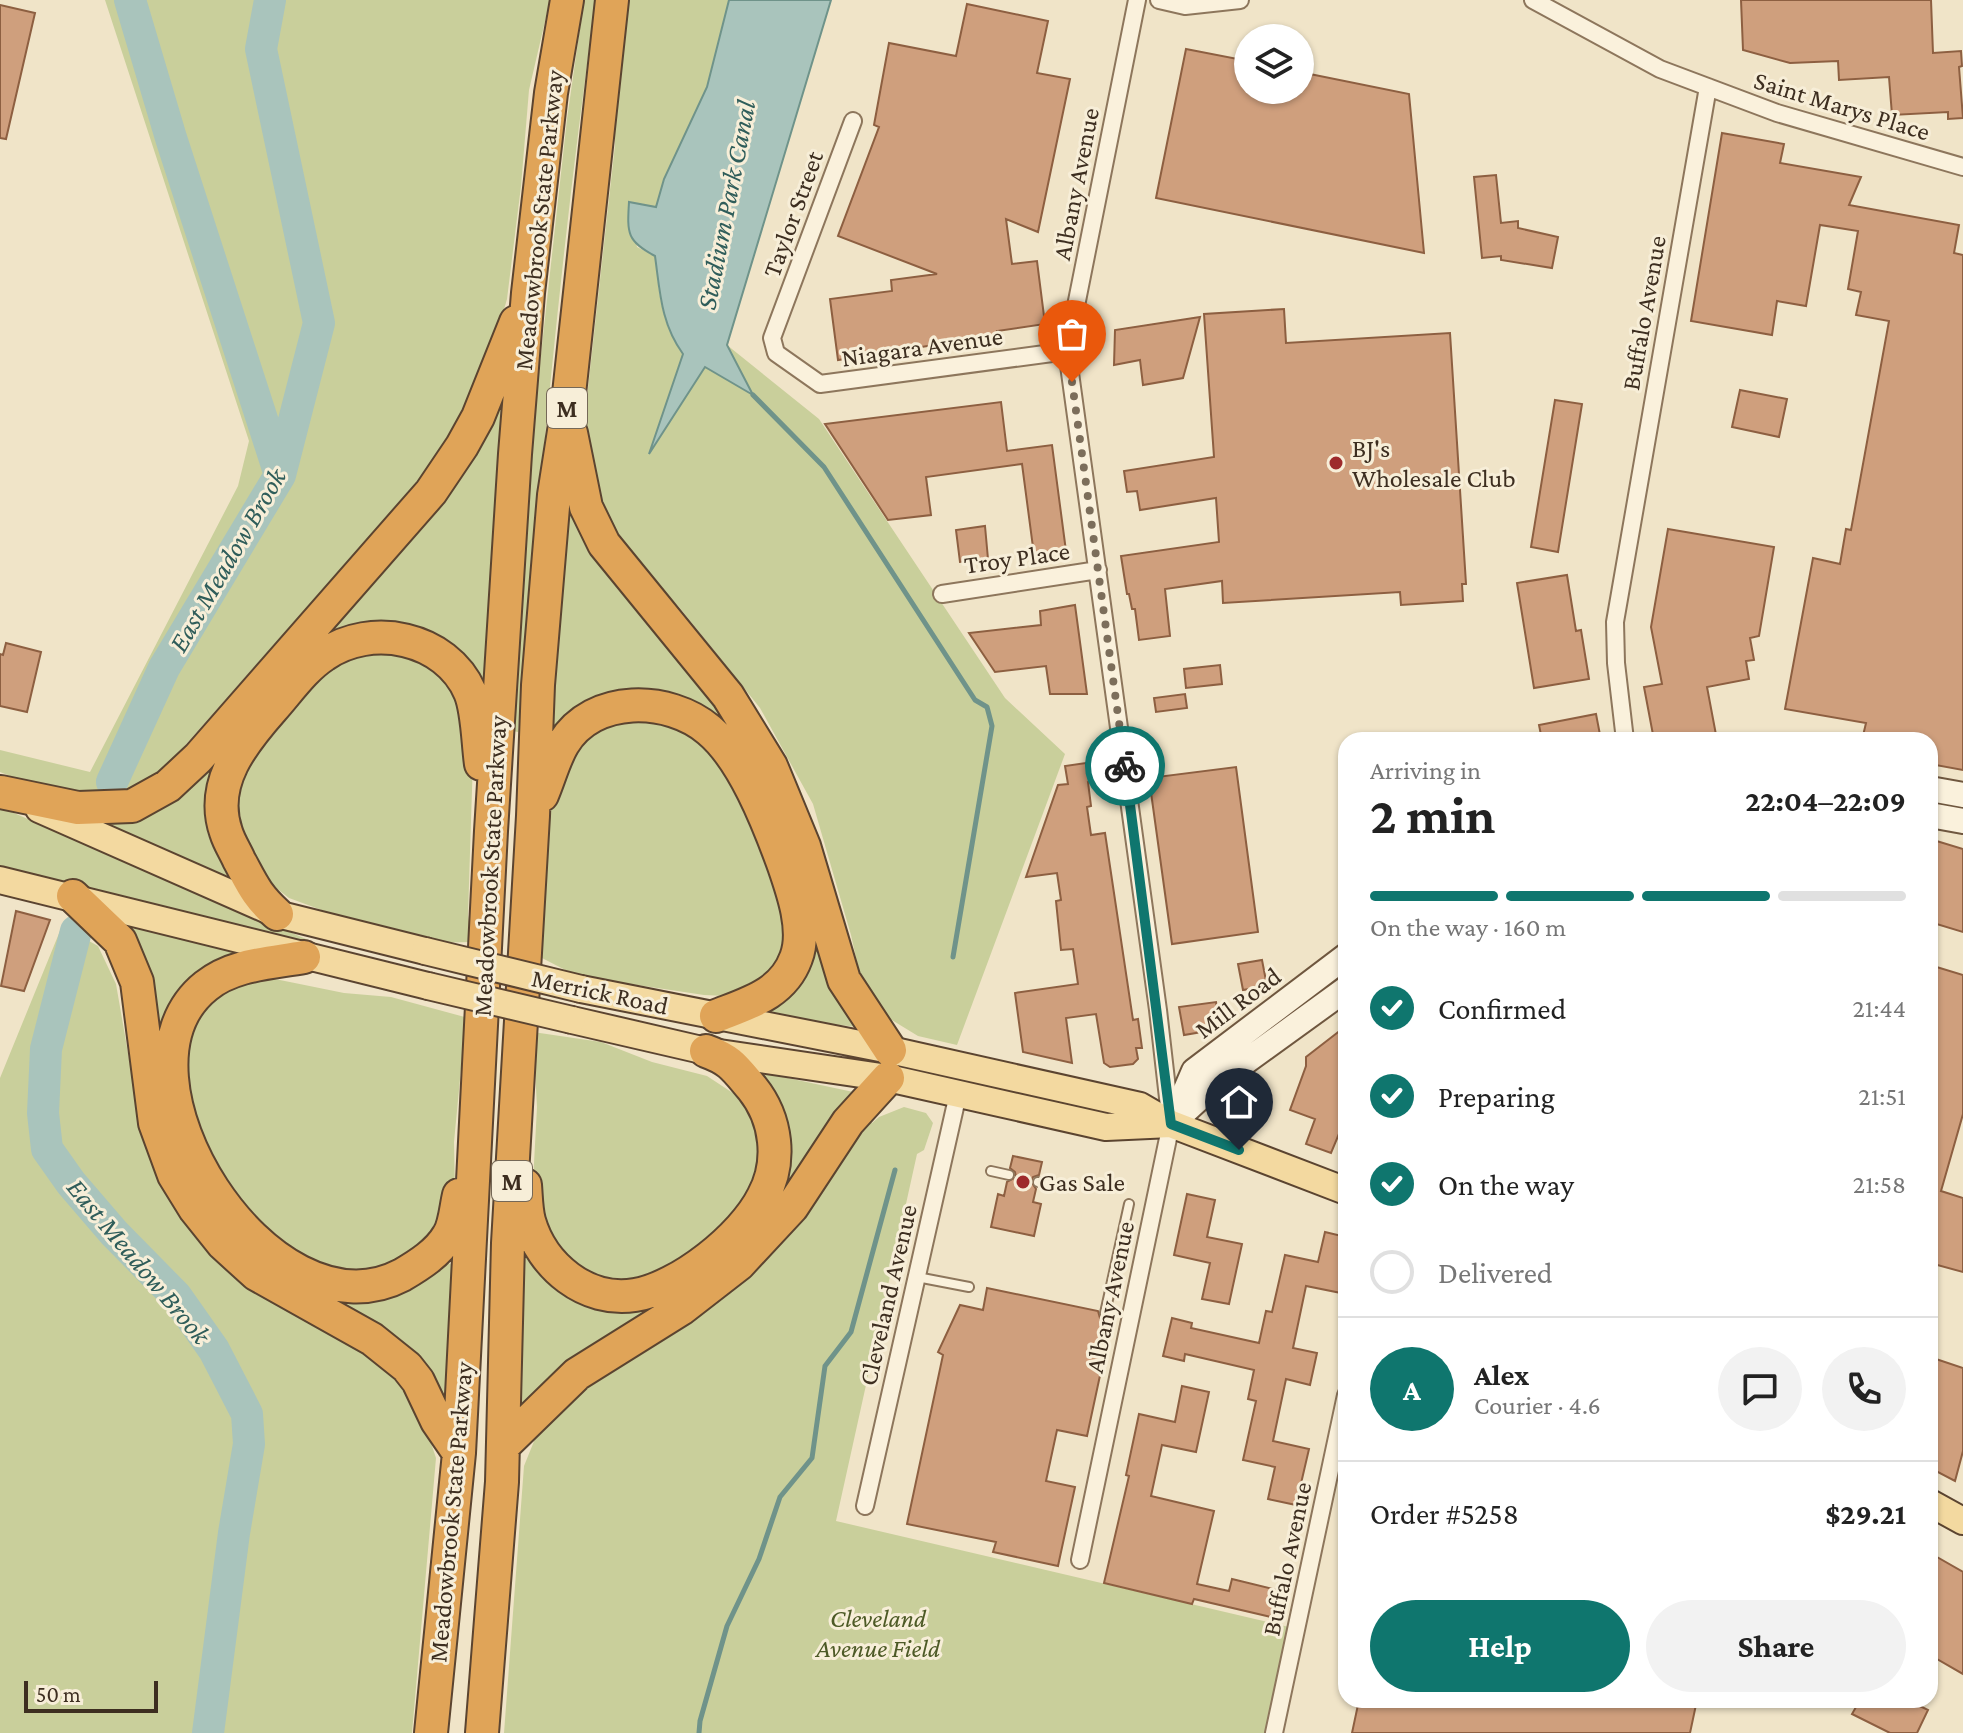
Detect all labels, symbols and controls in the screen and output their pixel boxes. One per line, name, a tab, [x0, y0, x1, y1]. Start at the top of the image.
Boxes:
map controls	[1234, 24, 1314, 104]
button: layers	[1234, 24, 1314, 104]
street label: Saint Marys Place	[1751, 65, 1933, 147]
street label: Meadowbrook State Parkway	[509, 67, 569, 372]
water label: Stadium Park Canal	[691, 97, 762, 312]
street label: Albany Avenue	[1047, 105, 1105, 263]
street label: Taylor Street	[757, 147, 829, 281]
street label: Buffalo Avenue	[1616, 233, 1672, 393]
pin	[1038, 300, 1106, 382]
icon: bag	[1050, 312, 1094, 356]
street label: Niagara Avenue	[839, 321, 1005, 373]
road number: M	[547, 388, 587, 428]
place label: BJ's Wholesale Club	[1352, 434, 1516, 493]
marker: BJ's Wholesale Club	[1327, 454, 1345, 472]
water label: East Meadow Brook	[162, 461, 293, 657]
street label: Troy Place	[962, 536, 1072, 580]
street label: Meadowbrook State Parkway	[468, 714, 512, 1017]
courier	[1085, 726, 1165, 806]
icon: bike	[1103, 744, 1147, 788]
text: Arriving in	[1370, 756, 1481, 785]
text: 22:04–22:09	[1745, 784, 1906, 817]
text: 2 min	[1370, 786, 1495, 844]
text: On the way · 160 m	[1370, 913, 1566, 942]
street label: Mill Road	[1189, 961, 1287, 1045]
street label: Merrick Road	[529, 963, 671, 1021]
icon: check	[1370, 986, 1414, 1030]
text: Confirmed	[1438, 992, 1566, 1025]
text: 21:44	[1852, 994, 1906, 1023]
pin	[1205, 1068, 1273, 1150]
icon: check	[1370, 1074, 1414, 1118]
icon: home	[1217, 1080, 1261, 1124]
text: Preparing	[1438, 1080, 1555, 1113]
text: 21:51	[1858, 1082, 1906, 1111]
road number: M	[492, 1161, 532, 1201]
icon: check	[1370, 1162, 1414, 1206]
place label: Gas Sale	[1039, 1168, 1125, 1197]
text: On the way	[1438, 1168, 1574, 1201]
text: 21:58	[1853, 1170, 1906, 1199]
water label: East Meadow Brook	[61, 1172, 218, 1351]
marker: Gas Sale	[1014, 1173, 1032, 1191]
street label: Cleveland Avenue	[853, 1202, 923, 1388]
street label: Albany Avenue	[1080, 1218, 1140, 1376]
text: Delivered	[1438, 1256, 1553, 1289]
button: chat	[1718, 1347, 1802, 1431]
button: phone	[1822, 1347, 1906, 1431]
text: Alex	[1474, 1358, 1529, 1391]
street label: Meadowbrook State Parkway	[423, 1359, 479, 1664]
text: A	[1403, 1373, 1421, 1406]
text: Courier · 4.6	[1474, 1391, 1601, 1420]
street label: Buffalo Avenue	[1257, 1479, 1317, 1639]
text: Order #5258	[1370, 1497, 1519, 1530]
text: $29.21	[1825, 1497, 1906, 1530]
button: Help	[1370, 1600, 1630, 1692]
button: Share	[1646, 1600, 1906, 1692]
park label: Cleveland Avenue Field	[814, 1604, 941, 1663]
scale bar	[24, 1677, 158, 1713]
text: 50 m	[36, 1682, 81, 1707]

